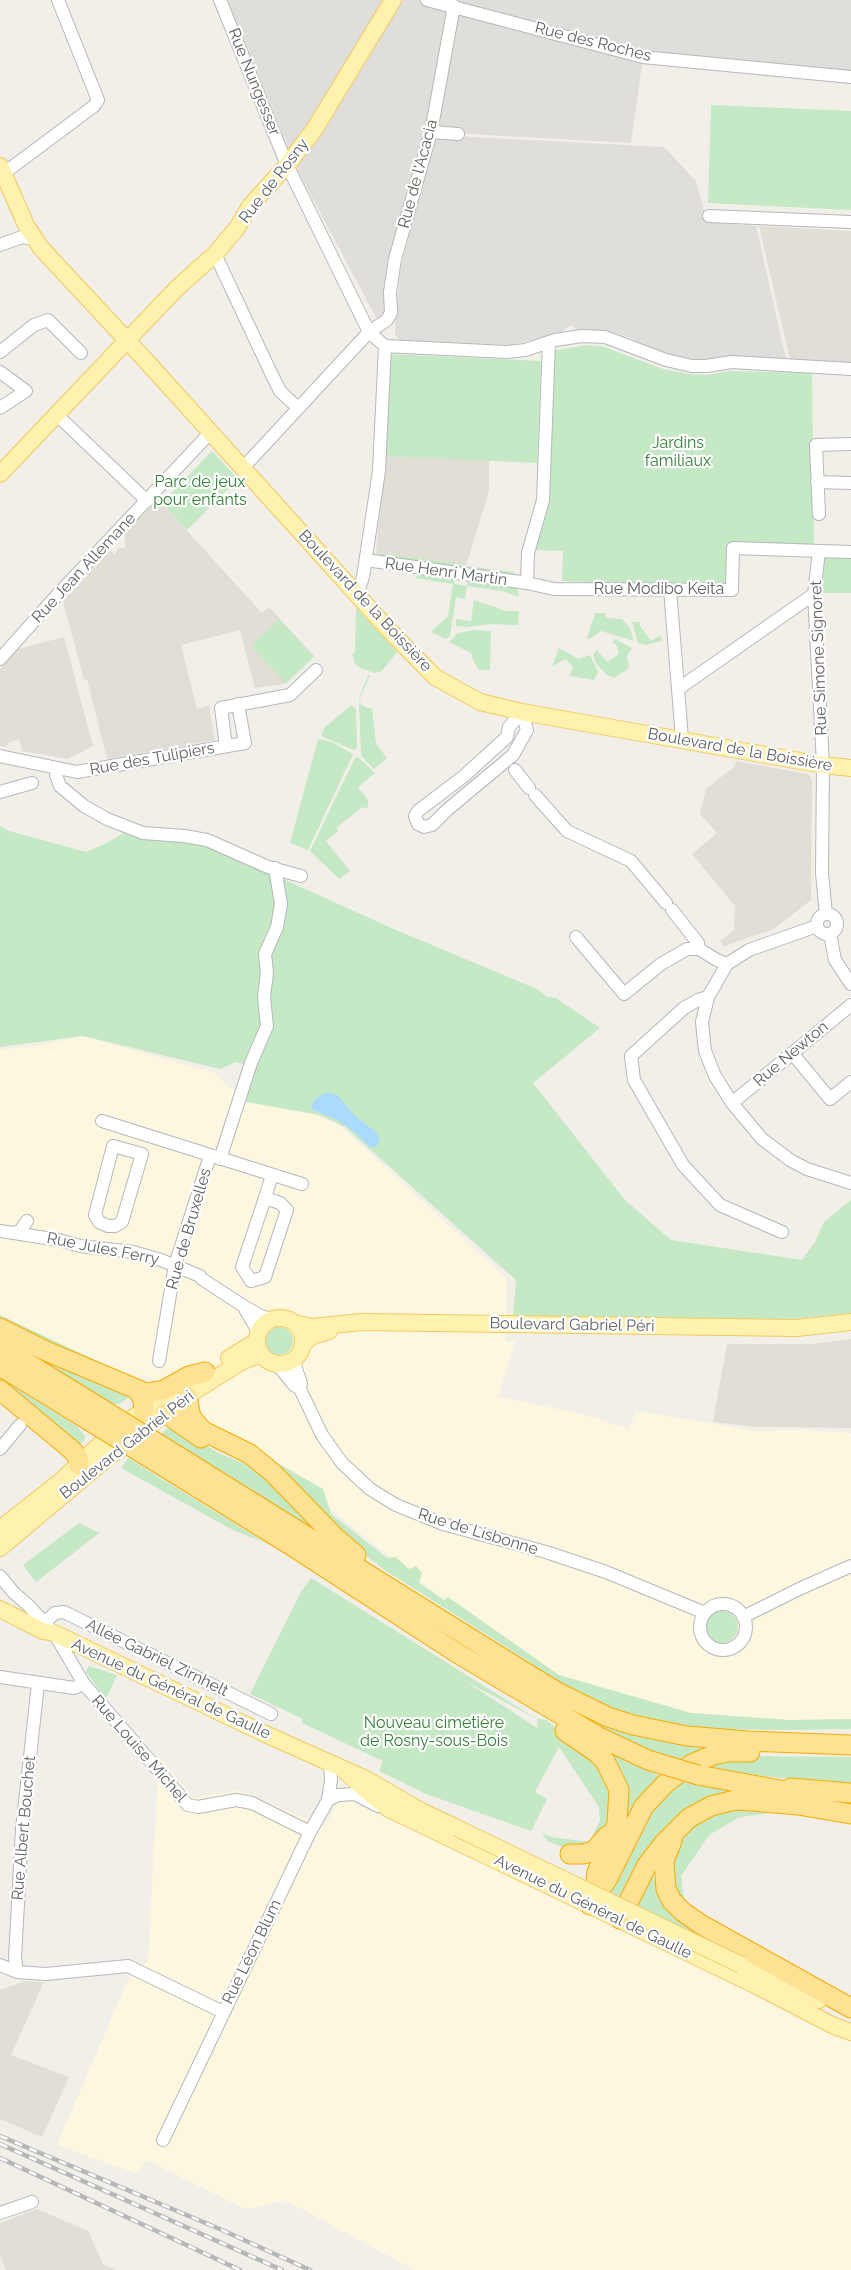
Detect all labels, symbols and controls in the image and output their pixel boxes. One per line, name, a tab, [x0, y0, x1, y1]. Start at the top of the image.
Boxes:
street label: Rue des Roches	[533, 18, 653, 66]
street label: Rue Nungesser	[224, 25, 284, 139]
street label: Rue de l'Acacia	[394, 117, 442, 231]
street label: Rue de Rosny	[235, 135, 313, 227]
park label: Jardins familiaux	[645, 433, 711, 471]
park label: Parc de jeux pour enfants	[153, 472, 247, 510]
street label: Rue Jean Allemane	[28, 509, 140, 627]
street label: Boulevard de la Boissière	[294, 526, 436, 676]
street label: Rue Henri Martin	[384, 554, 508, 590]
street label: Rue Modibo Keita	[594, 579, 724, 599]
street label: Rue Simone Signoret	[807, 580, 831, 736]
street label: Boulevard de la Boissière	[646, 724, 834, 776]
street label: Rue des Tulipiers	[88, 739, 216, 779]
street label: Rue Newton	[750, 1017, 832, 1091]
street label: Rue de Bruxelles	[162, 1166, 216, 1292]
street label: Rue Jules Ferry	[45, 1229, 161, 1269]
street label: Boulevard Gabriel Péri	[489, 1314, 655, 1336]
street label: Boulevard Gabriel Péri	[56, 1387, 198, 1503]
street label: Rue de Lisbonne	[416, 1505, 540, 1559]
street label: Allée Gabriel Zirnhelt	[83, 1615, 231, 1701]
street label: Avenue du Général de Gaulle	[68, 1634, 274, 1744]
street label: Rue Louise Michel	[87, 1692, 191, 1806]
park label: Nouveau cimetière de Rosny-sous-Bois	[360, 1713, 508, 1751]
street label: Rue Albert Bouchet	[8, 1755, 40, 1901]
street label: Avenue du Général de Gaulle	[491, 1851, 695, 1963]
street label: Rue Léon Blum	[218, 1897, 286, 2007]

